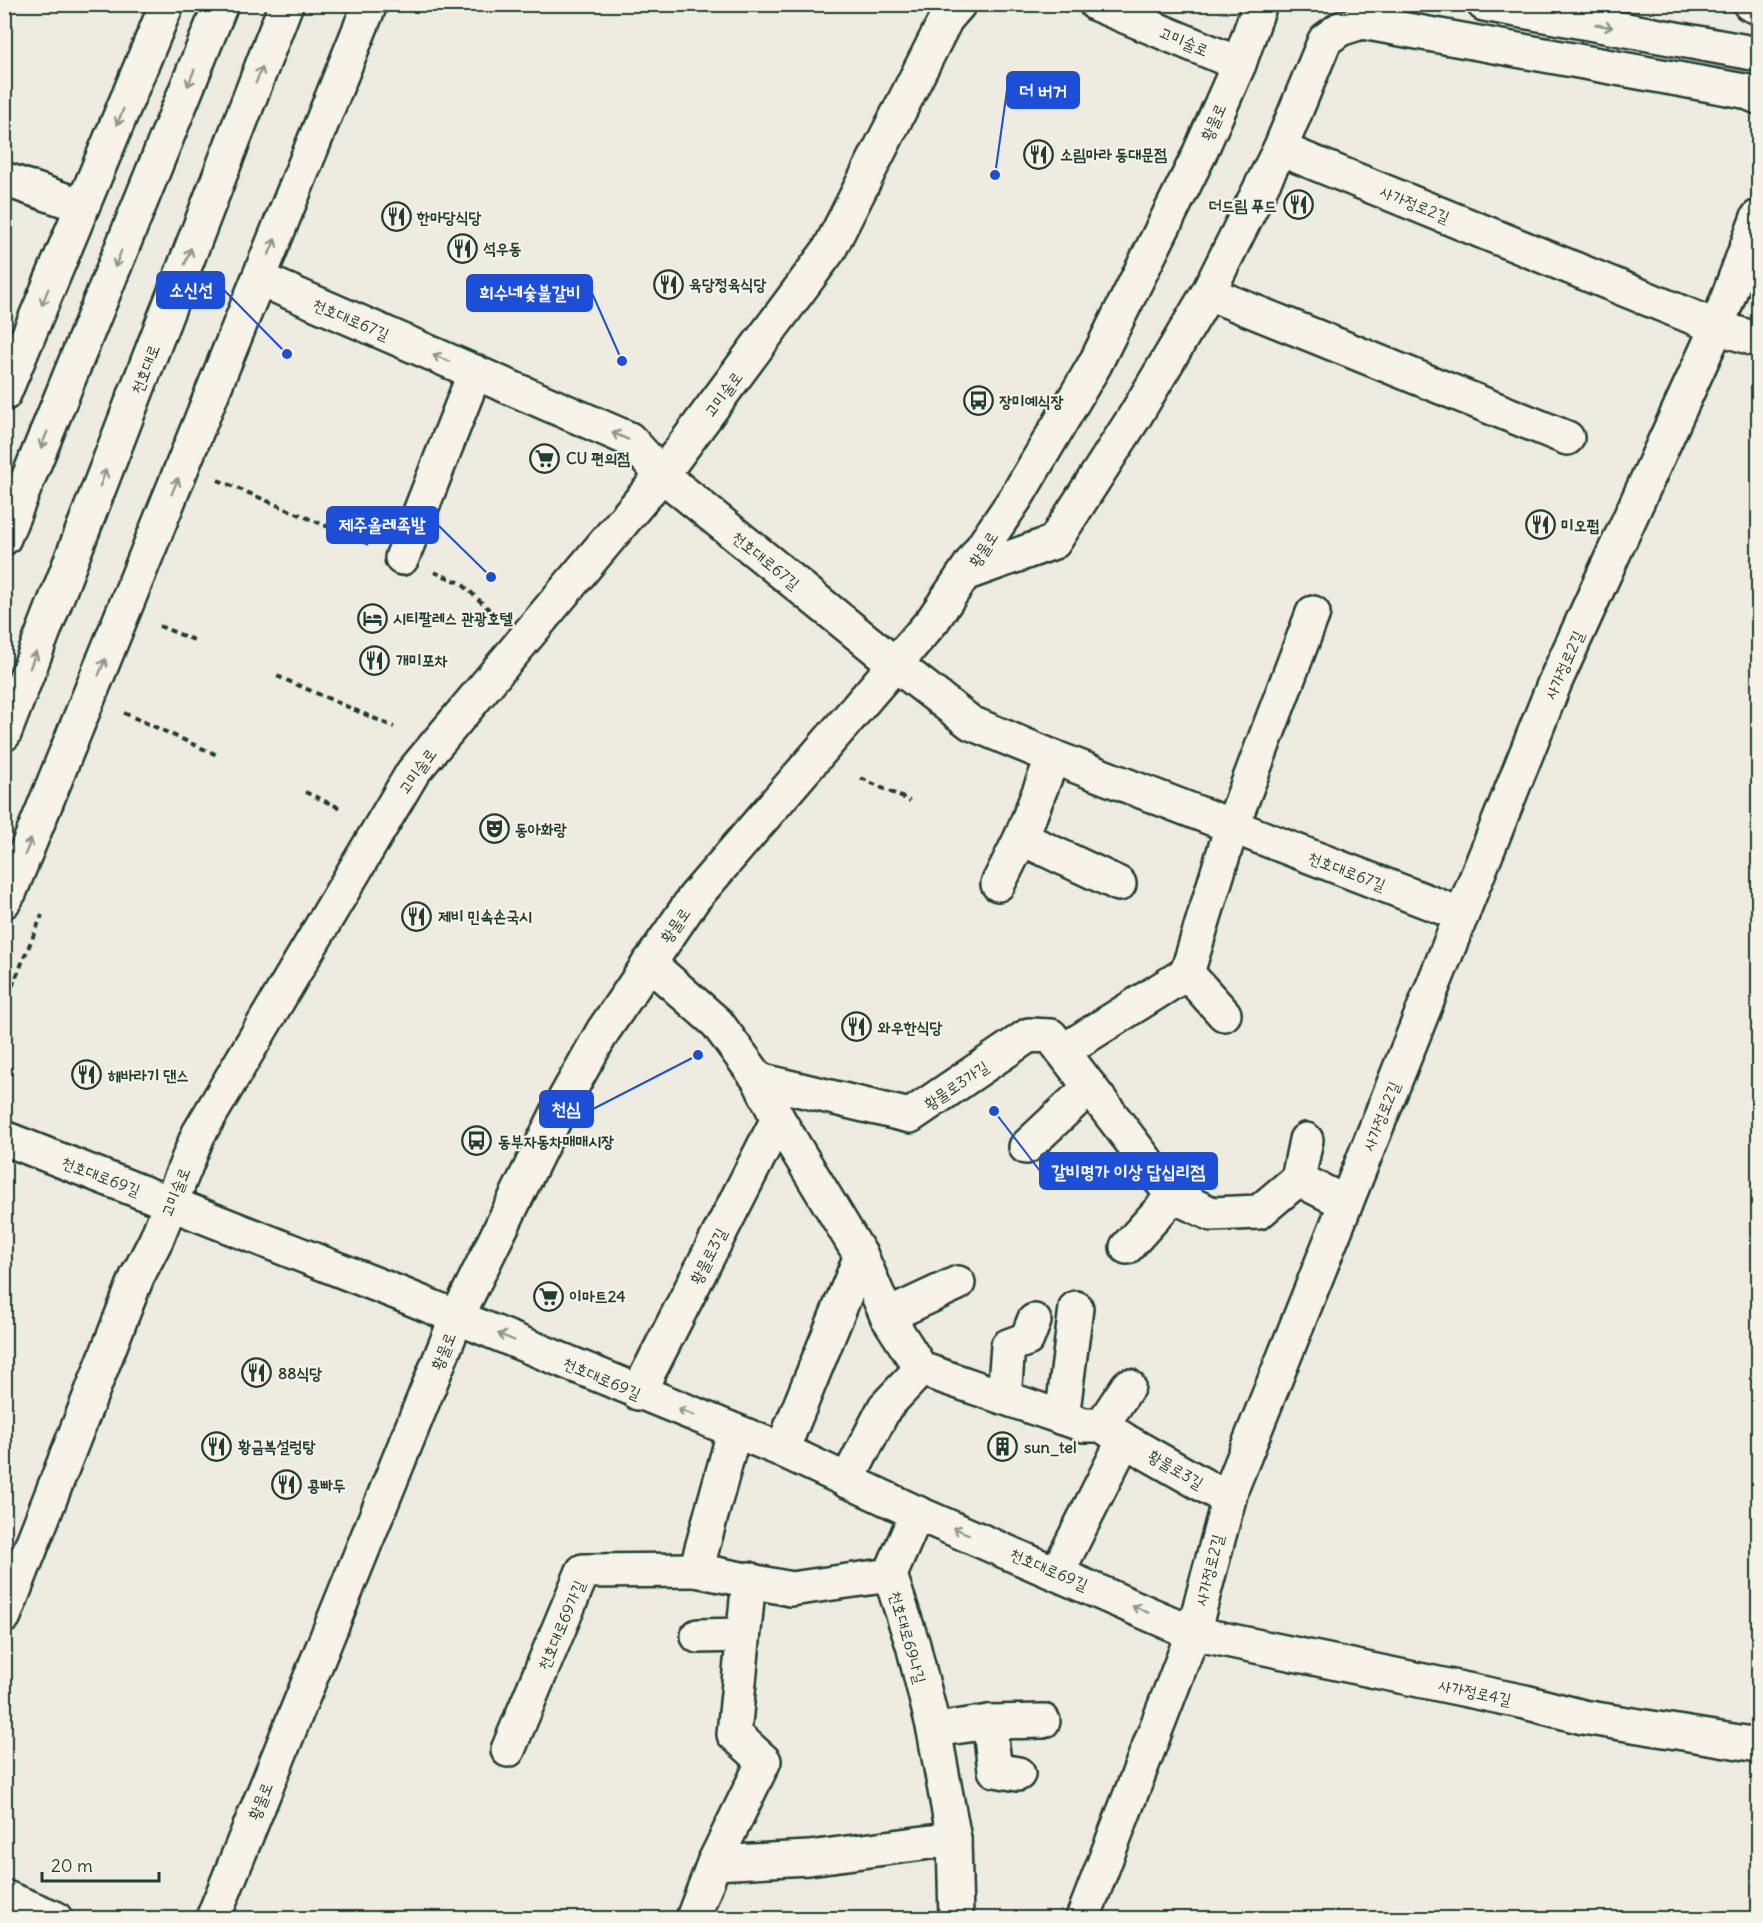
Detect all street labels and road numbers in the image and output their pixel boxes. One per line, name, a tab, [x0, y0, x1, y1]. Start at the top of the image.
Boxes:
street label: 고미술로	[1156, 22, 1212, 60]
street label: 황물로	[1196, 100, 1230, 144]
street label: 사가정로2길	[1377, 181, 1453, 227]
street label: 천호대로67길	[310, 294, 393, 344]
street label: 천호대로	[126, 341, 164, 397]
street label: 고미술로	[700, 367, 746, 421]
street label: 천호대로67길	[728, 527, 804, 593]
street label: 황물로	[964, 527, 1002, 571]
street label: 사가정로2길	[1540, 627, 1588, 702]
street label: 고미술로	[394, 744, 440, 798]
street label: 천호대로67길	[1305, 847, 1389, 895]
street label: 황물로	[656, 903, 694, 947]
street label: 황물로3가길	[920, 1056, 992, 1114]
street label: 사가정로2길	[1358, 1078, 1404, 1154]
street label: 천호대로69길	[59, 1152, 143, 1200]
street label: 고미술로	[156, 1164, 194, 1220]
street label: 황물로3길	[685, 1224, 731, 1288]
street label: 황물로	[426, 1329, 460, 1373]
street label: 천호대로69길	[560, 1353, 644, 1403]
street label: 황물로3길	[1145, 1445, 1207, 1493]
street label: 사가정로2길	[1190, 1532, 1228, 1608]
street label: 천호대로69길	[1007, 1544, 1091, 1594]
street label: 천호대로69가길	[533, 1577, 589, 1673]
street label: 천호대로69나길	[885, 1588, 931, 1686]
street label: 사가정로4길	[1437, 1675, 1513, 1709]
street label: 황물로	[243, 1779, 277, 1823]

